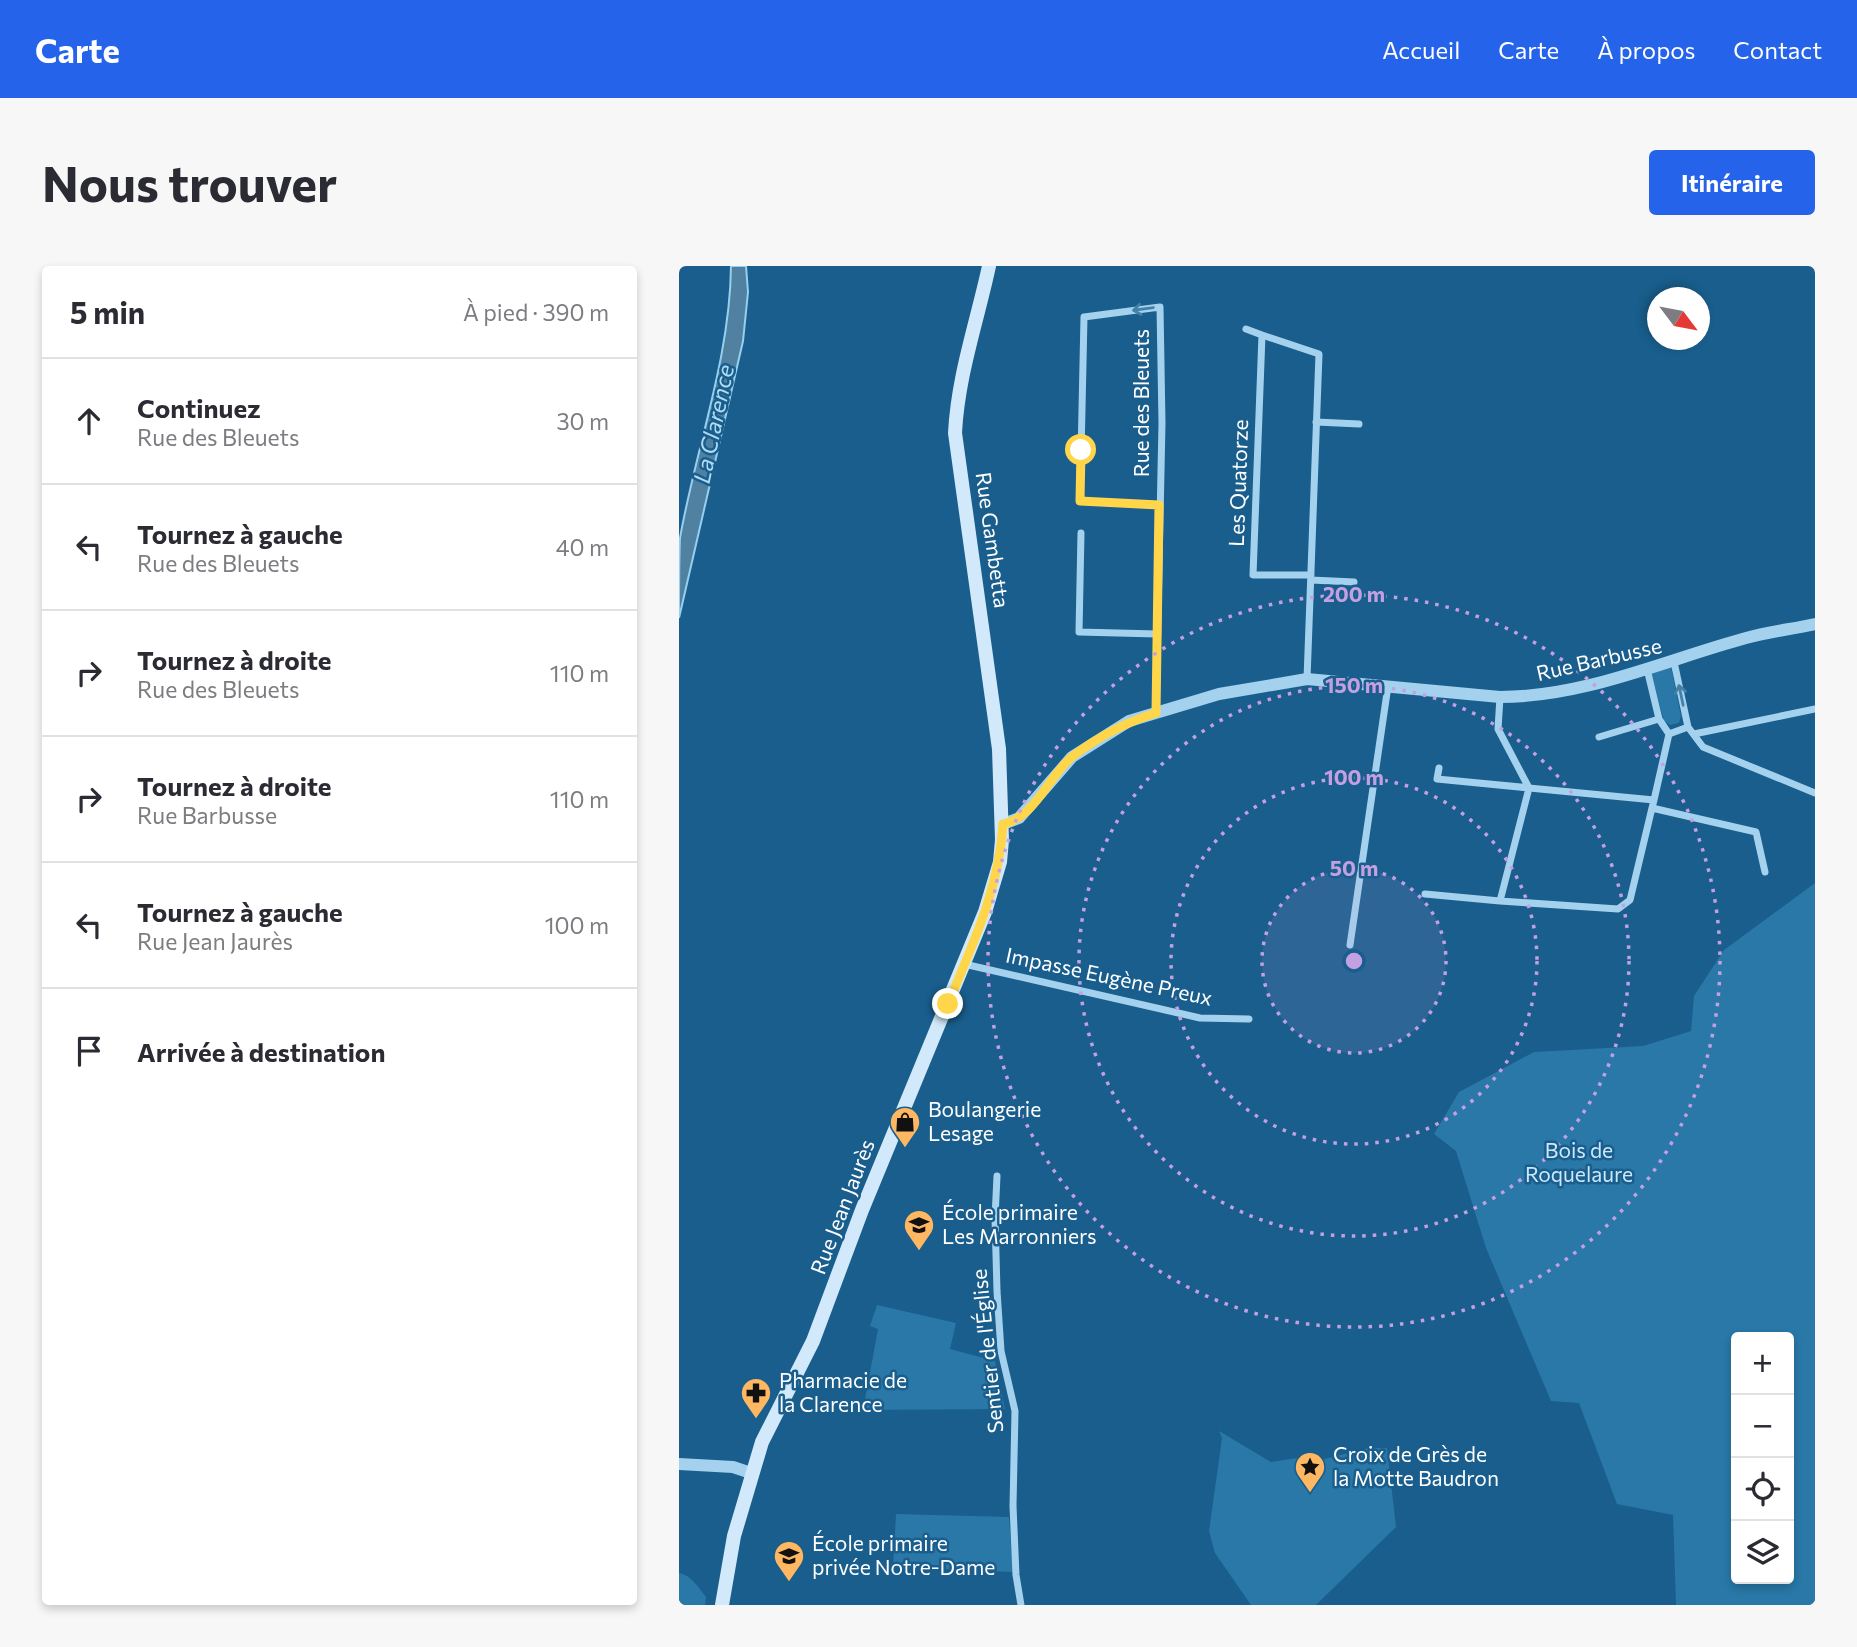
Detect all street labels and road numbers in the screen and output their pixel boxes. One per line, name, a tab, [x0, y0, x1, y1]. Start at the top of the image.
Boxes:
street label: Rue des Bleuets	[1128, 329, 1153, 477]
street label: Les Quatorze	[1223, 419, 1252, 547]
street label: Rue Gambetta	[972, 470, 1015, 609]
street label: Rue Barbusse	[1533, 632, 1664, 685]
street label: Impasse Eugène Preux	[1004, 941, 1215, 1010]
street label: Rue Jean Jaurès	[804, 1135, 879, 1277]
street label: Sentier de l'Église	[965, 1268, 1008, 1434]

